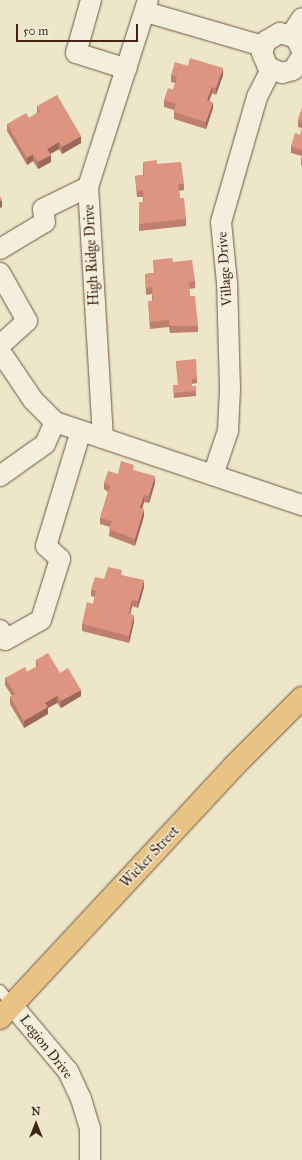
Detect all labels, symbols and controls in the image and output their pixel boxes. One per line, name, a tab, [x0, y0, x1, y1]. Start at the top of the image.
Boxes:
scale bar	[18, 16, 140, 42]
text: 50 m	[23, 24, 48, 38]
street label: High Ridge Drive	[81, 204, 103, 306]
street label: Village Drive	[214, 231, 236, 307]
street label: Wicker Street	[117, 823, 183, 891]
street label: Legion Drive	[16, 1012, 76, 1082]
north arrow	[16, 1104, 56, 1144]
text: N	[31, 1105, 41, 1118]

